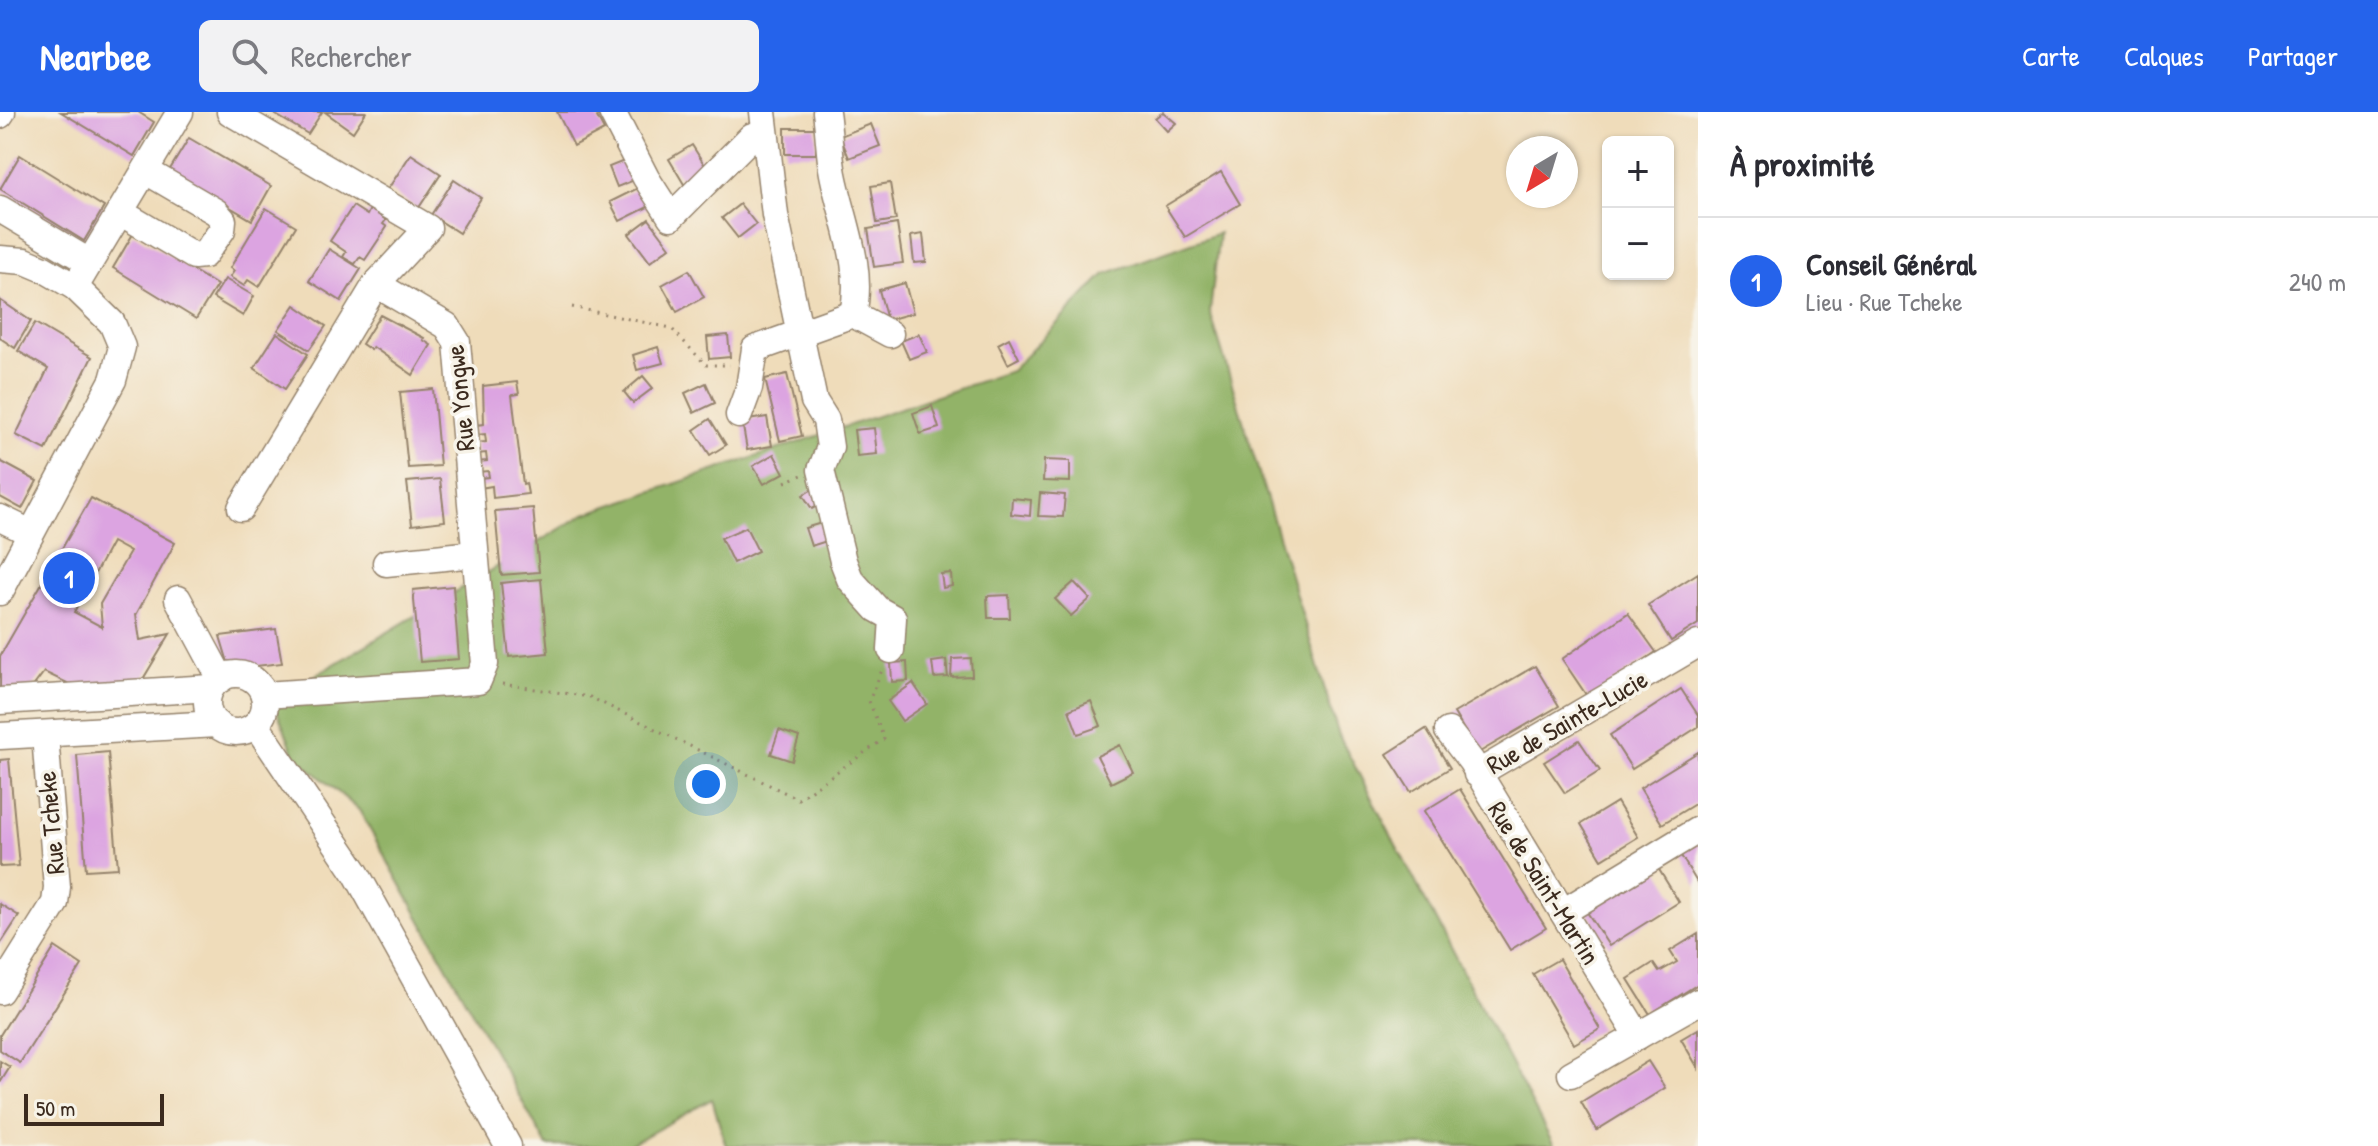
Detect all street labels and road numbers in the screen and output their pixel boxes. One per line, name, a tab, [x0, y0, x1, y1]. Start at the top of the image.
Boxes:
street label: Rue Yongwe	[437, 343, 482, 453]
street label: Rue de Sainte-Lucie	[1480, 661, 1654, 782]
street label: Rue Tcheke	[29, 770, 72, 876]
street label: Rue de Saint-Martin	[1480, 794, 1609, 971]

